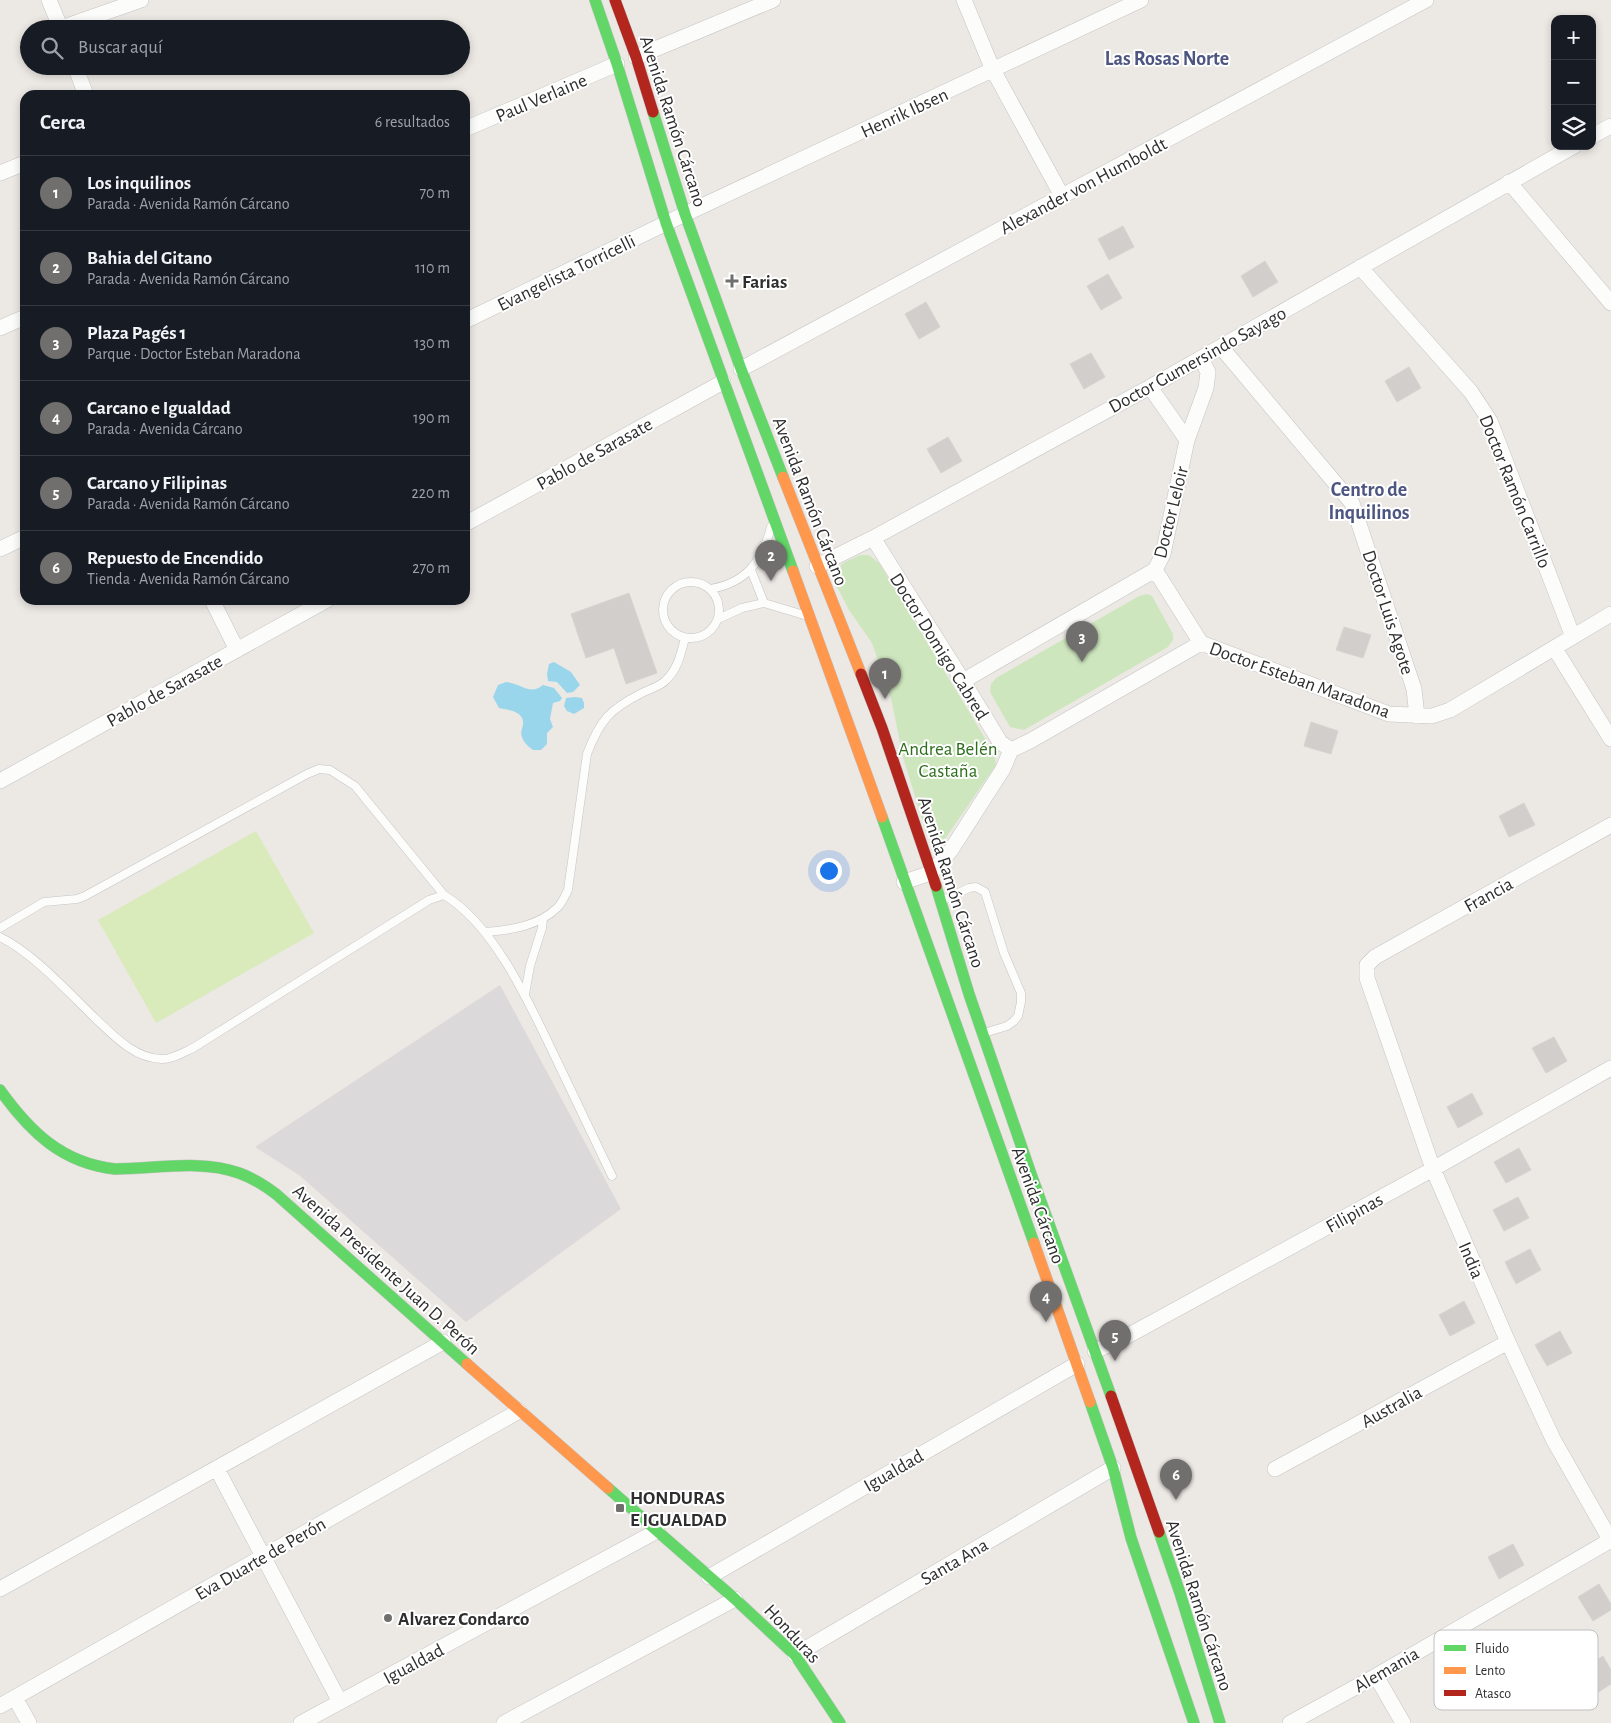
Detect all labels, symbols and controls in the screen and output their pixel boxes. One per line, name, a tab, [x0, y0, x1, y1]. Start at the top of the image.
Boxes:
map controls	[1551, 15, 1596, 150]
button: +	[1551, 15, 1596, 60]
search box	[20, 20, 470, 75]
icon: search	[38, 34, 66, 62]
street label: Avenida Ramón Cárcano	[636, 34, 709, 209]
text: Buscar aquí	[78, 38, 163, 57]
district label: Las Rosas Norte	[1105, 49, 1229, 69]
button: −	[1551, 60, 1596, 105]
street label: Paul Verlaine	[493, 71, 590, 126]
street label: Henrik Ibsen	[858, 85, 951, 142]
button: layers	[1551, 105, 1596, 150]
text: Cerca	[40, 112, 86, 133]
text: 6 resultados	[375, 114, 450, 130]
street label: Alexander von Humboldt	[997, 134, 1170, 238]
text: Los inquilinos	[87, 174, 191, 193]
text: 1	[53, 185, 59, 201]
text: 70 m	[419, 185, 450, 201]
text: Parada · Avenida Ramón Cárcano	[87, 196, 290, 212]
street label: Evangelista Torricelli	[495, 232, 639, 315]
text: Bahia del Gitano	[87, 249, 212, 268]
text: 2	[52, 260, 60, 276]
text: 110 m	[415, 260, 450, 276]
text: Parada · Avenida Ramón Cárcano	[87, 271, 290, 287]
place label: Farias	[742, 273, 787, 292]
marker: Farias	[726, 275, 738, 287]
street label: Doctor Gumersindo Sayago	[1106, 304, 1290, 417]
text: Plaza Pagés 1	[87, 324, 186, 343]
text: 3	[53, 335, 59, 351]
text: 130 m	[414, 335, 450, 351]
text: Parque · Doctor Esteban Maradona	[87, 346, 301, 362]
text: Carcano e Igualdad	[87, 399, 231, 418]
text: 4	[52, 410, 60, 426]
text: 190 m	[413, 410, 450, 426]
street label: Doctor Ramón Carrillo	[1475, 412, 1554, 571]
street label: Pablo de Sarasate	[534, 415, 656, 494]
street label: Avenida Ramón Cárcano	[769, 415, 851, 588]
text: Parada · Avenida Cárcano	[87, 421, 243, 437]
street label: Doctor Leloir	[1151, 464, 1192, 560]
text: Carcano y Filipinas	[87, 474, 227, 493]
district label: Centro de Inquilinos	[1328, 480, 1410, 523]
text: 5	[53, 485, 59, 501]
text: 220 m	[412, 485, 450, 501]
text: Parada · Avenida Ramón Cárcano	[87, 496, 290, 512]
pin: 2	[755, 540, 787, 581]
street label: Doctor Luis Agote	[1359, 548, 1417, 677]
text: Repuesto de Encendido	[87, 549, 263, 568]
text: 6	[52, 560, 60, 576]
text: 270 m	[412, 560, 450, 576]
street label: Doctor Domigo Cabred	[886, 570, 992, 724]
text: Tienda · Avenida Ramón Cárcano	[87, 571, 290, 587]
pin: 3	[1066, 621, 1098, 662]
street label: Doctor Esteban Maradona	[1207, 639, 1393, 722]
street label: Pablo de Sarasate	[104, 652, 226, 731]
pin: 1	[869, 658, 901, 699]
park label: Andrea Belén Castaña	[898, 740, 998, 781]
street label: Avenida Ramón Cárcano	[914, 795, 987, 970]
your location	[816, 858, 842, 884]
street label: Francia	[1461, 874, 1517, 916]
street label: Avenida Cárcano	[1008, 1145, 1068, 1266]
street label: Avenida Presidente Juan D. Perón	[289, 1181, 483, 1359]
street label: Filipinas	[1323, 1190, 1386, 1237]
street label: India	[1454, 1239, 1487, 1282]
pin: 4	[1030, 1281, 1062, 1322]
pin: 5	[1099, 1320, 1131, 1361]
street label: Australia	[1358, 1383, 1425, 1432]
street label: Igualdad	[861, 1447, 927, 1496]
pin: 6	[1160, 1459, 1192, 1500]
place label: HONDURAS E IGUALDAD	[630, 1489, 727, 1530]
marker: HONDURAS E IGUALDAD	[614, 1502, 626, 1514]
street label: Eva Duarte de Perón	[192, 1514, 329, 1604]
street label: Avenida Ramón Cárcano	[1162, 1518, 1235, 1693]
street label: Santa Ana	[918, 1535, 992, 1589]
street label: Honduras	[760, 1601, 824, 1667]
place label: Alvarez Condarco	[398, 1610, 529, 1629]
marker: Alvarez Condarco	[382, 1612, 394, 1624]
legend	[1434, 1630, 1598, 1710]
street label: Igualdad	[380, 1640, 447, 1688]
text: Fluido	[1475, 1642, 1509, 1656]
street label: Alemania	[1351, 1644, 1423, 1696]
text: Lento	[1475, 1664, 1506, 1678]
text: Atasco	[1475, 1687, 1511, 1701]

